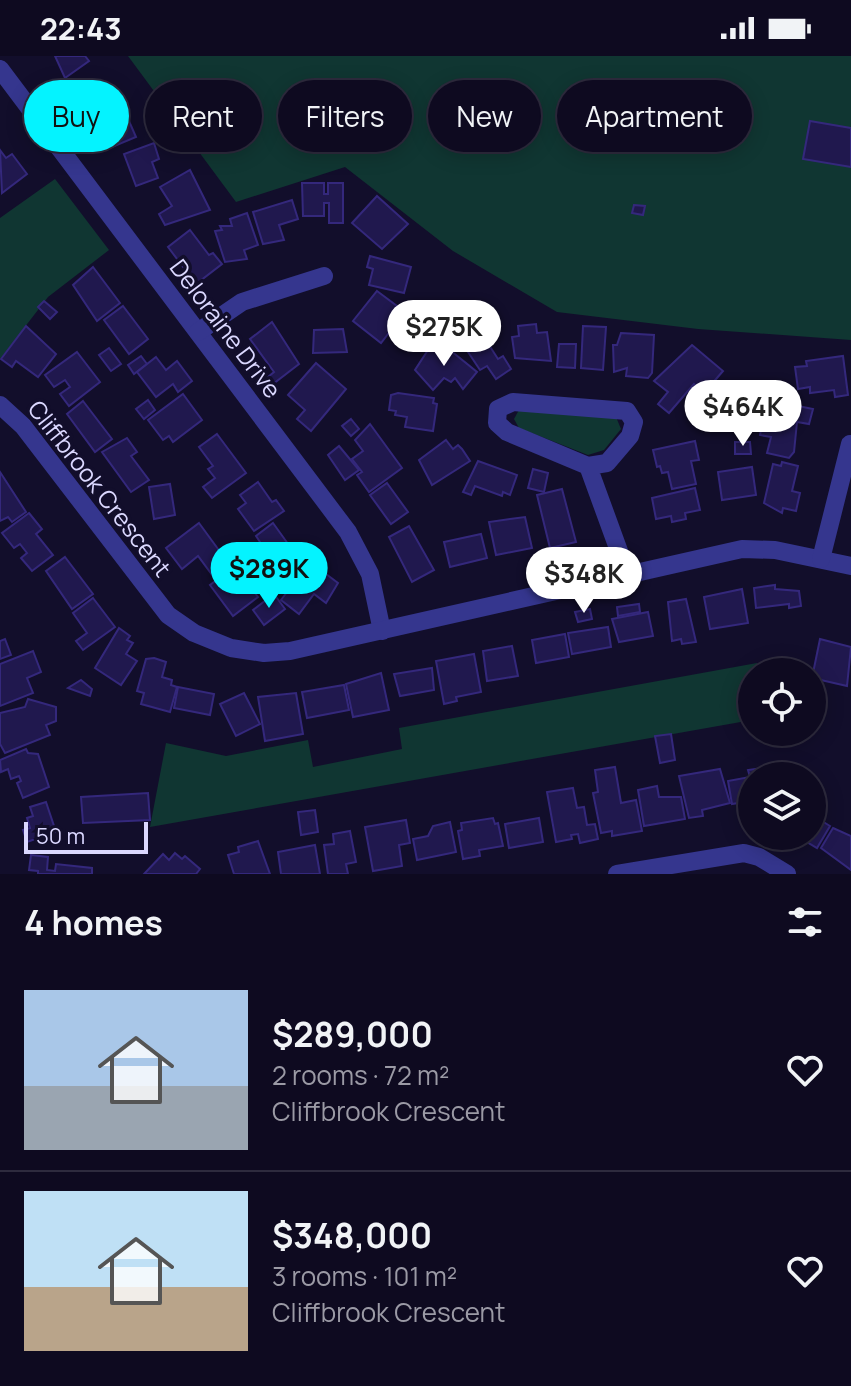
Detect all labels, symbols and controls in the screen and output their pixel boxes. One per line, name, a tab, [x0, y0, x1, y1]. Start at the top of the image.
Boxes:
text: 22:43	[40, 8, 122, 49]
chip: Buy	[24, 80, 129, 152]
chip: Rent	[145, 80, 262, 152]
chip: Filters	[278, 80, 412, 152]
chip: New	[428, 80, 541, 152]
chip: Apartment	[557, 80, 752, 152]
street label: Deloraine Drive	[163, 252, 289, 404]
pin: $275K	[388, 300, 500, 368]
text: $275K	[405, 308, 483, 344]
pin: $464K	[687, 380, 799, 448]
text: $464K	[703, 388, 783, 424]
street label: Cliffbrook Crescent	[21, 393, 179, 583]
pin: $289K	[213, 542, 325, 610]
pin: $348K	[528, 547, 640, 615]
text: $289K	[229, 550, 309, 586]
text: $348K	[544, 555, 624, 591]
map controls	[738, 658, 826, 850]
button: locate	[738, 658, 826, 746]
button: layers	[738, 762, 826, 850]
scale bar	[24, 818, 148, 854]
text: 50 m	[36, 821, 85, 851]
text: 4 homes	[24, 899, 163, 945]
icon: filters	[783, 900, 827, 944]
text: $289,000	[272, 1011, 433, 1057]
icon: home	[88, 1022, 184, 1118]
icon: heart	[783, 1048, 827, 1092]
text: 2 rooms · 72 m²	[272, 1057, 449, 1093]
text: Cliffbrook Crescent	[272, 1093, 505, 1129]
text: $348,000	[272, 1212, 432, 1258]
icon: home	[88, 1223, 184, 1319]
icon: heart	[783, 1249, 827, 1293]
text: 3 rooms · 101 m²	[272, 1258, 457, 1294]
text: Cliffbrook Crescent	[272, 1294, 505, 1330]

